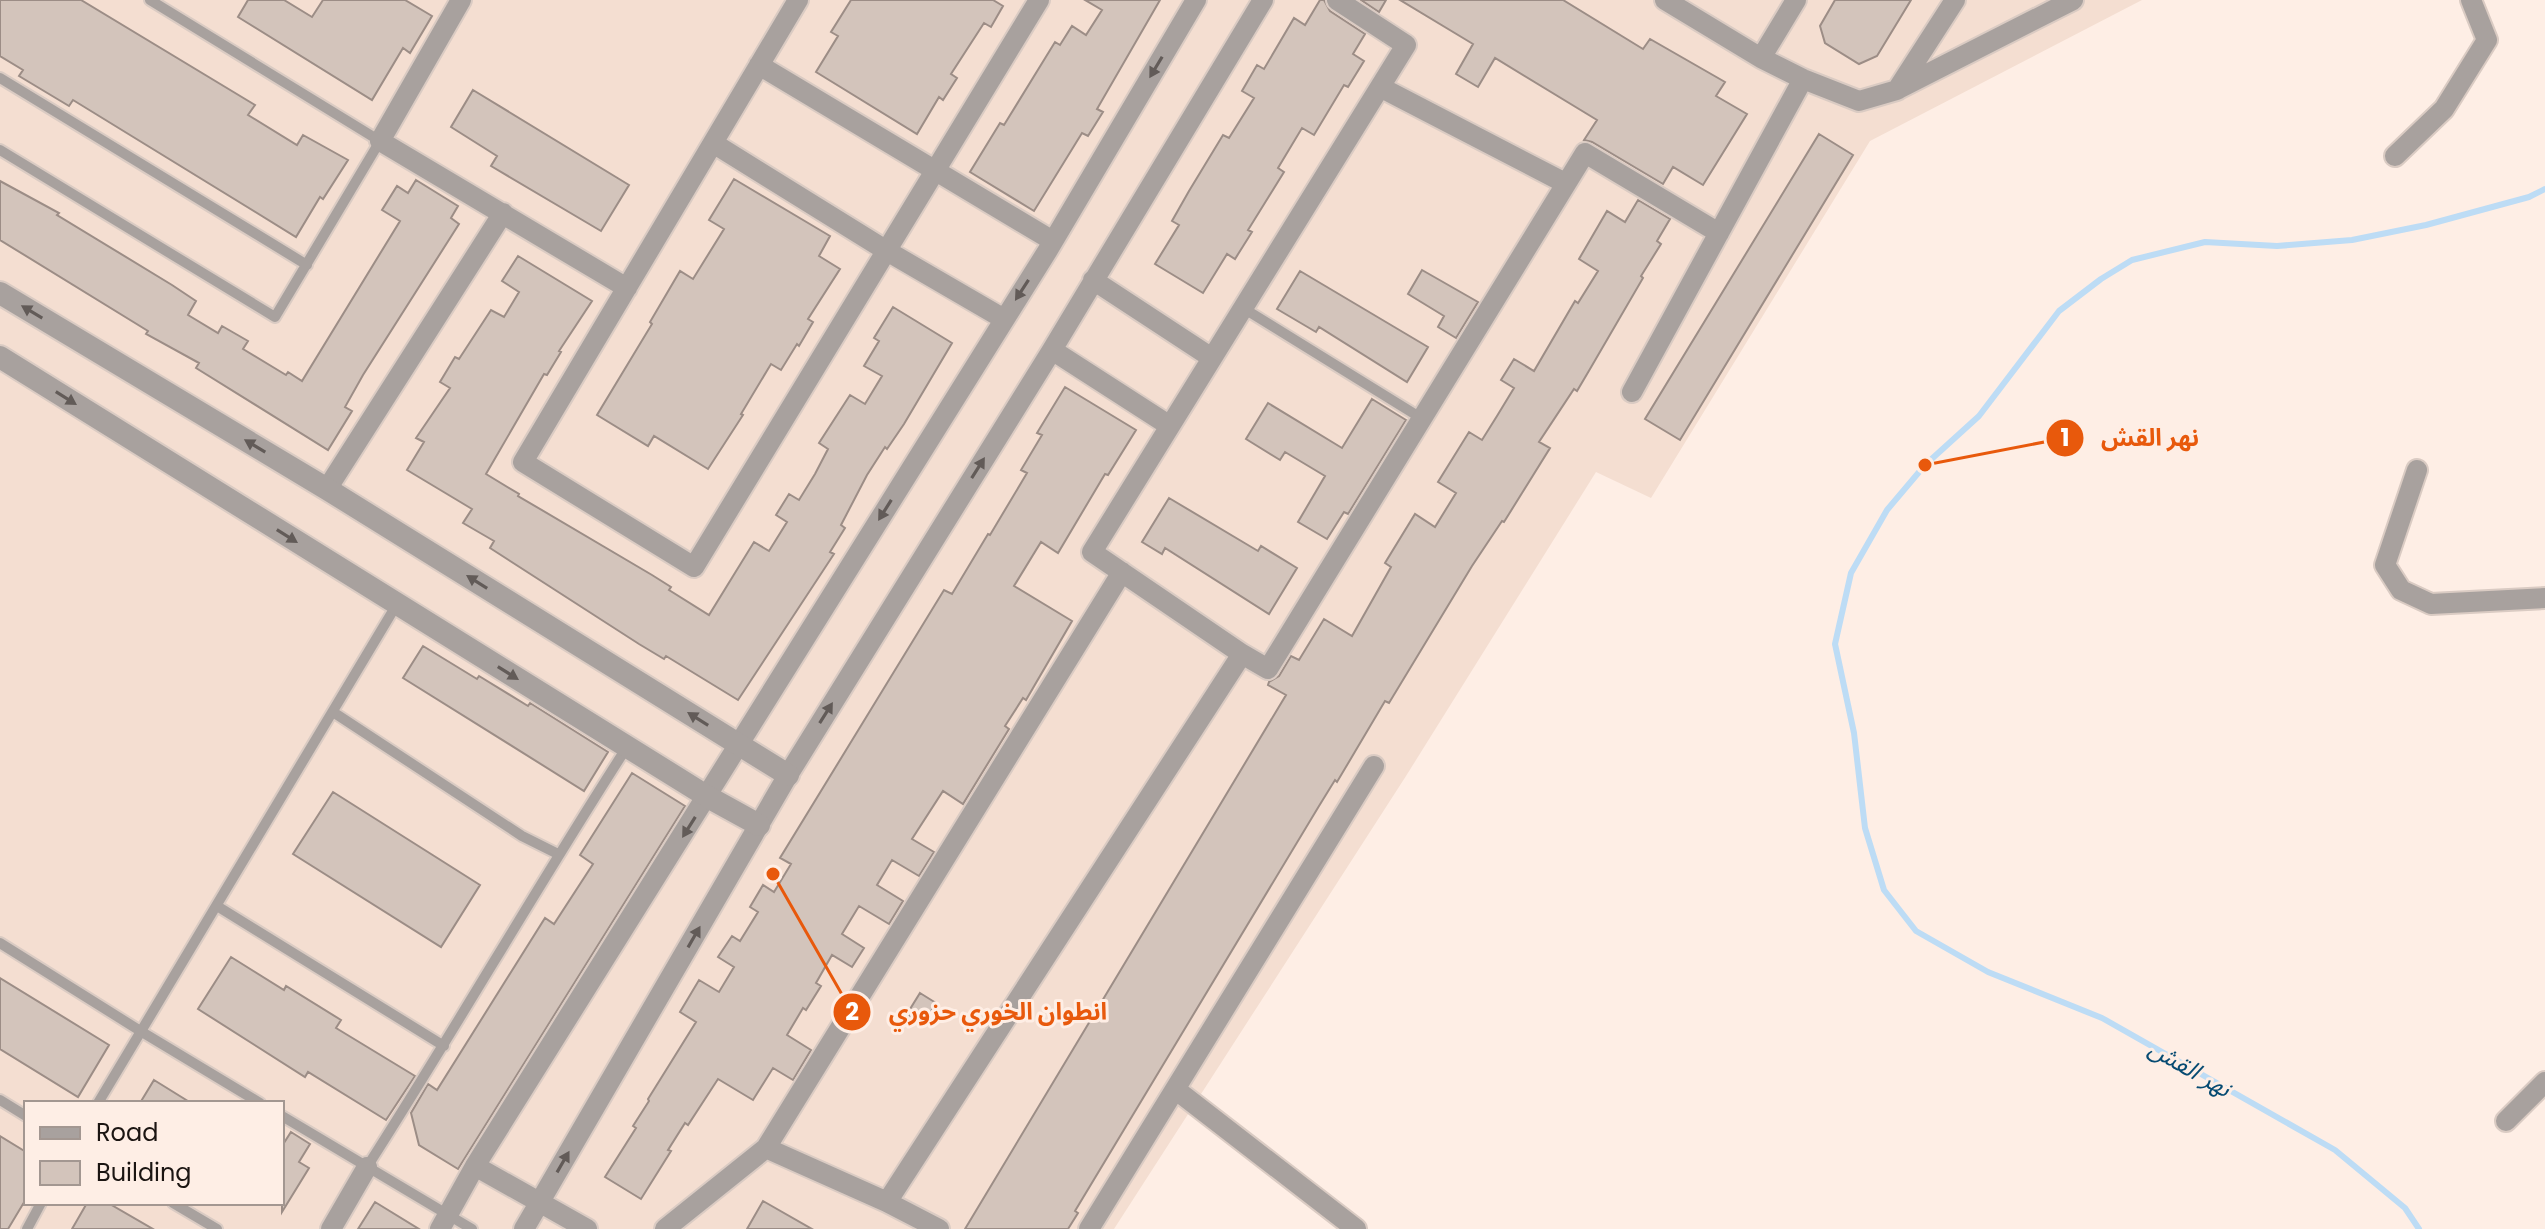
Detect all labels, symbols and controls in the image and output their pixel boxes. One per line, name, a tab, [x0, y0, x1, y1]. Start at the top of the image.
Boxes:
one-way arrow	[1149, 56, 1163, 78]
one-way arrow	[1016, 279, 1030, 301]
one-way arrow	[21, 305, 43, 319]
one-way arrow	[55, 391, 77, 405]
callout: نهر القش	[2045, 414, 2215, 462]
text: 1	[2060, 421, 2070, 454]
text: نهر القش	[2101, 421, 2199, 454]
one-way arrow	[244, 439, 266, 453]
one-way arrow	[971, 458, 986, 479]
one-way arrow	[878, 499, 892, 521]
one-way arrow	[276, 528, 298, 542]
one-way arrow	[466, 576, 488, 590]
one-way arrow	[497, 665, 519, 679]
one-way arrow	[819, 702, 833, 724]
one-way arrow	[687, 713, 709, 727]
one-way arrow	[683, 816, 697, 838]
one-way arrow	[687, 926, 701, 948]
callout: انطوان الخوري حزوري	[832, 988, 1123, 1036]
text: 2	[845, 995, 859, 1028]
text: انطوان الخوري حزوري	[889, 995, 1107, 1032]
water label: نهر القش	[2143, 1031, 2239, 1106]
legend	[24, 1101, 284, 1205]
text: Road	[96, 1116, 158, 1149]
one-way arrow	[556, 1151, 570, 1173]
text: Building	[96, 1156, 192, 1189]

